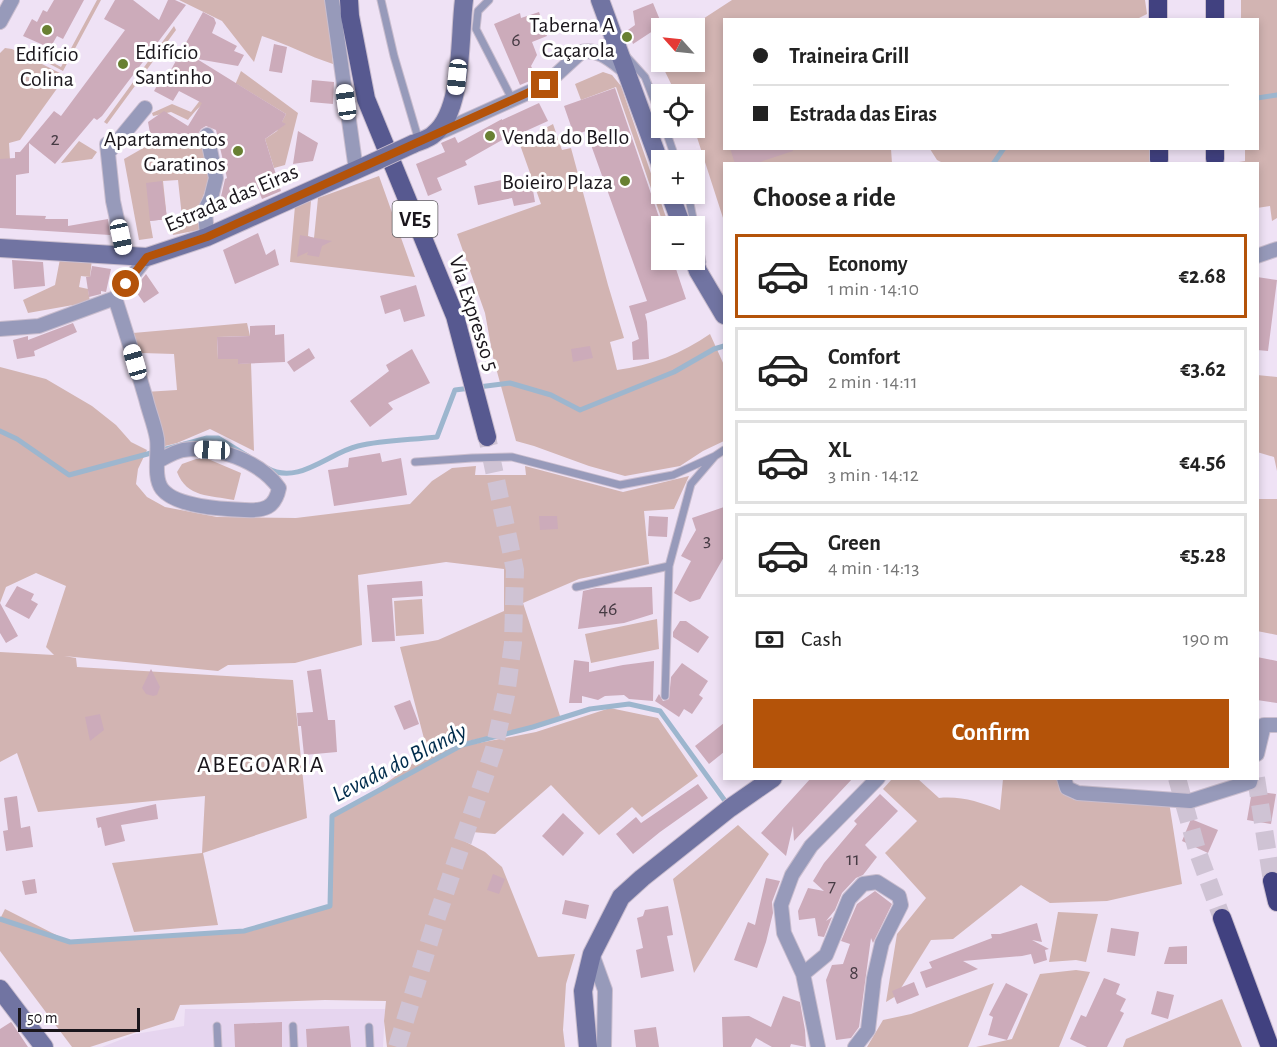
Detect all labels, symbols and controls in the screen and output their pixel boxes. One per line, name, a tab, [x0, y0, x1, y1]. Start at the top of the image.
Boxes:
place label: Taberna A Caçarola	[529, 14, 615, 61]
north arrow	[651, 18, 705, 72]
map controls	[651, 18, 705, 270]
marker: Edifício Colina	[40, 23, 54, 37]
house number: 6	[511, 30, 521, 50]
marker: Taberna A Caçarola	[620, 30, 634, 44]
place label: Edifício Santinho	[135, 41, 212, 88]
place label: Edifício Colina	[15, 43, 79, 90]
text: Traineira Grill	[789, 45, 909, 67]
marker: Edifício Santinho	[116, 57, 130, 71]
car	[446, 58, 468, 96]
route end	[531, 71, 558, 98]
car	[335, 83, 357, 121]
button: locate	[651, 84, 705, 138]
text: Estrada das Eiras	[789, 103, 937, 125]
place label: Venda do Bello	[502, 126, 629, 148]
place label: Apartamentos Garatinos	[104, 128, 226, 175]
house number: 2	[50, 129, 60, 149]
marker: Venda do Bello	[483, 129, 497, 143]
marker: Apartamentos Garatinos	[231, 144, 245, 158]
button: +	[651, 150, 705, 204]
street label: Estrada das Eiras	[162, 160, 301, 236]
place label: Boieiro Plaza	[502, 171, 613, 193]
marker: Boieiro Plaza	[618, 174, 632, 188]
text: Choose a ride	[753, 184, 896, 211]
road number: VE5	[392, 201, 438, 237]
button: −	[651, 216, 705, 270]
car	[108, 218, 134, 256]
icon: car	[756, 249, 810, 303]
street label: Via Expresso 5	[445, 253, 503, 374]
text: Economy	[828, 253, 908, 275]
text: €2.68	[1179, 265, 1226, 287]
route start	[112, 270, 139, 297]
text: 1 min · 14:10	[828, 279, 919, 299]
car	[121, 342, 149, 382]
icon: car	[756, 342, 810, 396]
text: Comfort	[828, 346, 900, 368]
text: €3.62	[1180, 358, 1226, 380]
text: 2 min · 14:11	[828, 372, 918, 392]
icon: car	[756, 435, 810, 489]
text: XL	[828, 439, 851, 461]
car	[194, 440, 230, 460]
text: €4.56	[1179, 451, 1226, 473]
text: 3 min · 14:12	[828, 465, 919, 485]
icon: car	[756, 528, 810, 582]
house number: 3	[703, 530, 711, 550]
text: Green	[828, 532, 881, 554]
text: €5.28	[1180, 544, 1226, 566]
text: 4 min · 14:13	[828, 558, 919, 578]
house number: 46	[598, 599, 618, 619]
icon: cash	[753, 623, 786, 656]
text: Cash	[801, 628, 842, 650]
text: 190 m	[1183, 629, 1229, 649]
button: Confirm	[753, 699, 1229, 768]
water label: Levada do Blandy	[328, 719, 471, 807]
district label: ABEGOARIA	[197, 753, 325, 777]
house number: 11	[846, 849, 860, 869]
house number: 7	[828, 876, 836, 896]
house number: 8	[849, 963, 859, 983]
scale bar	[18, 1005, 140, 1032]
text: 50 m	[27, 1010, 58, 1026]

